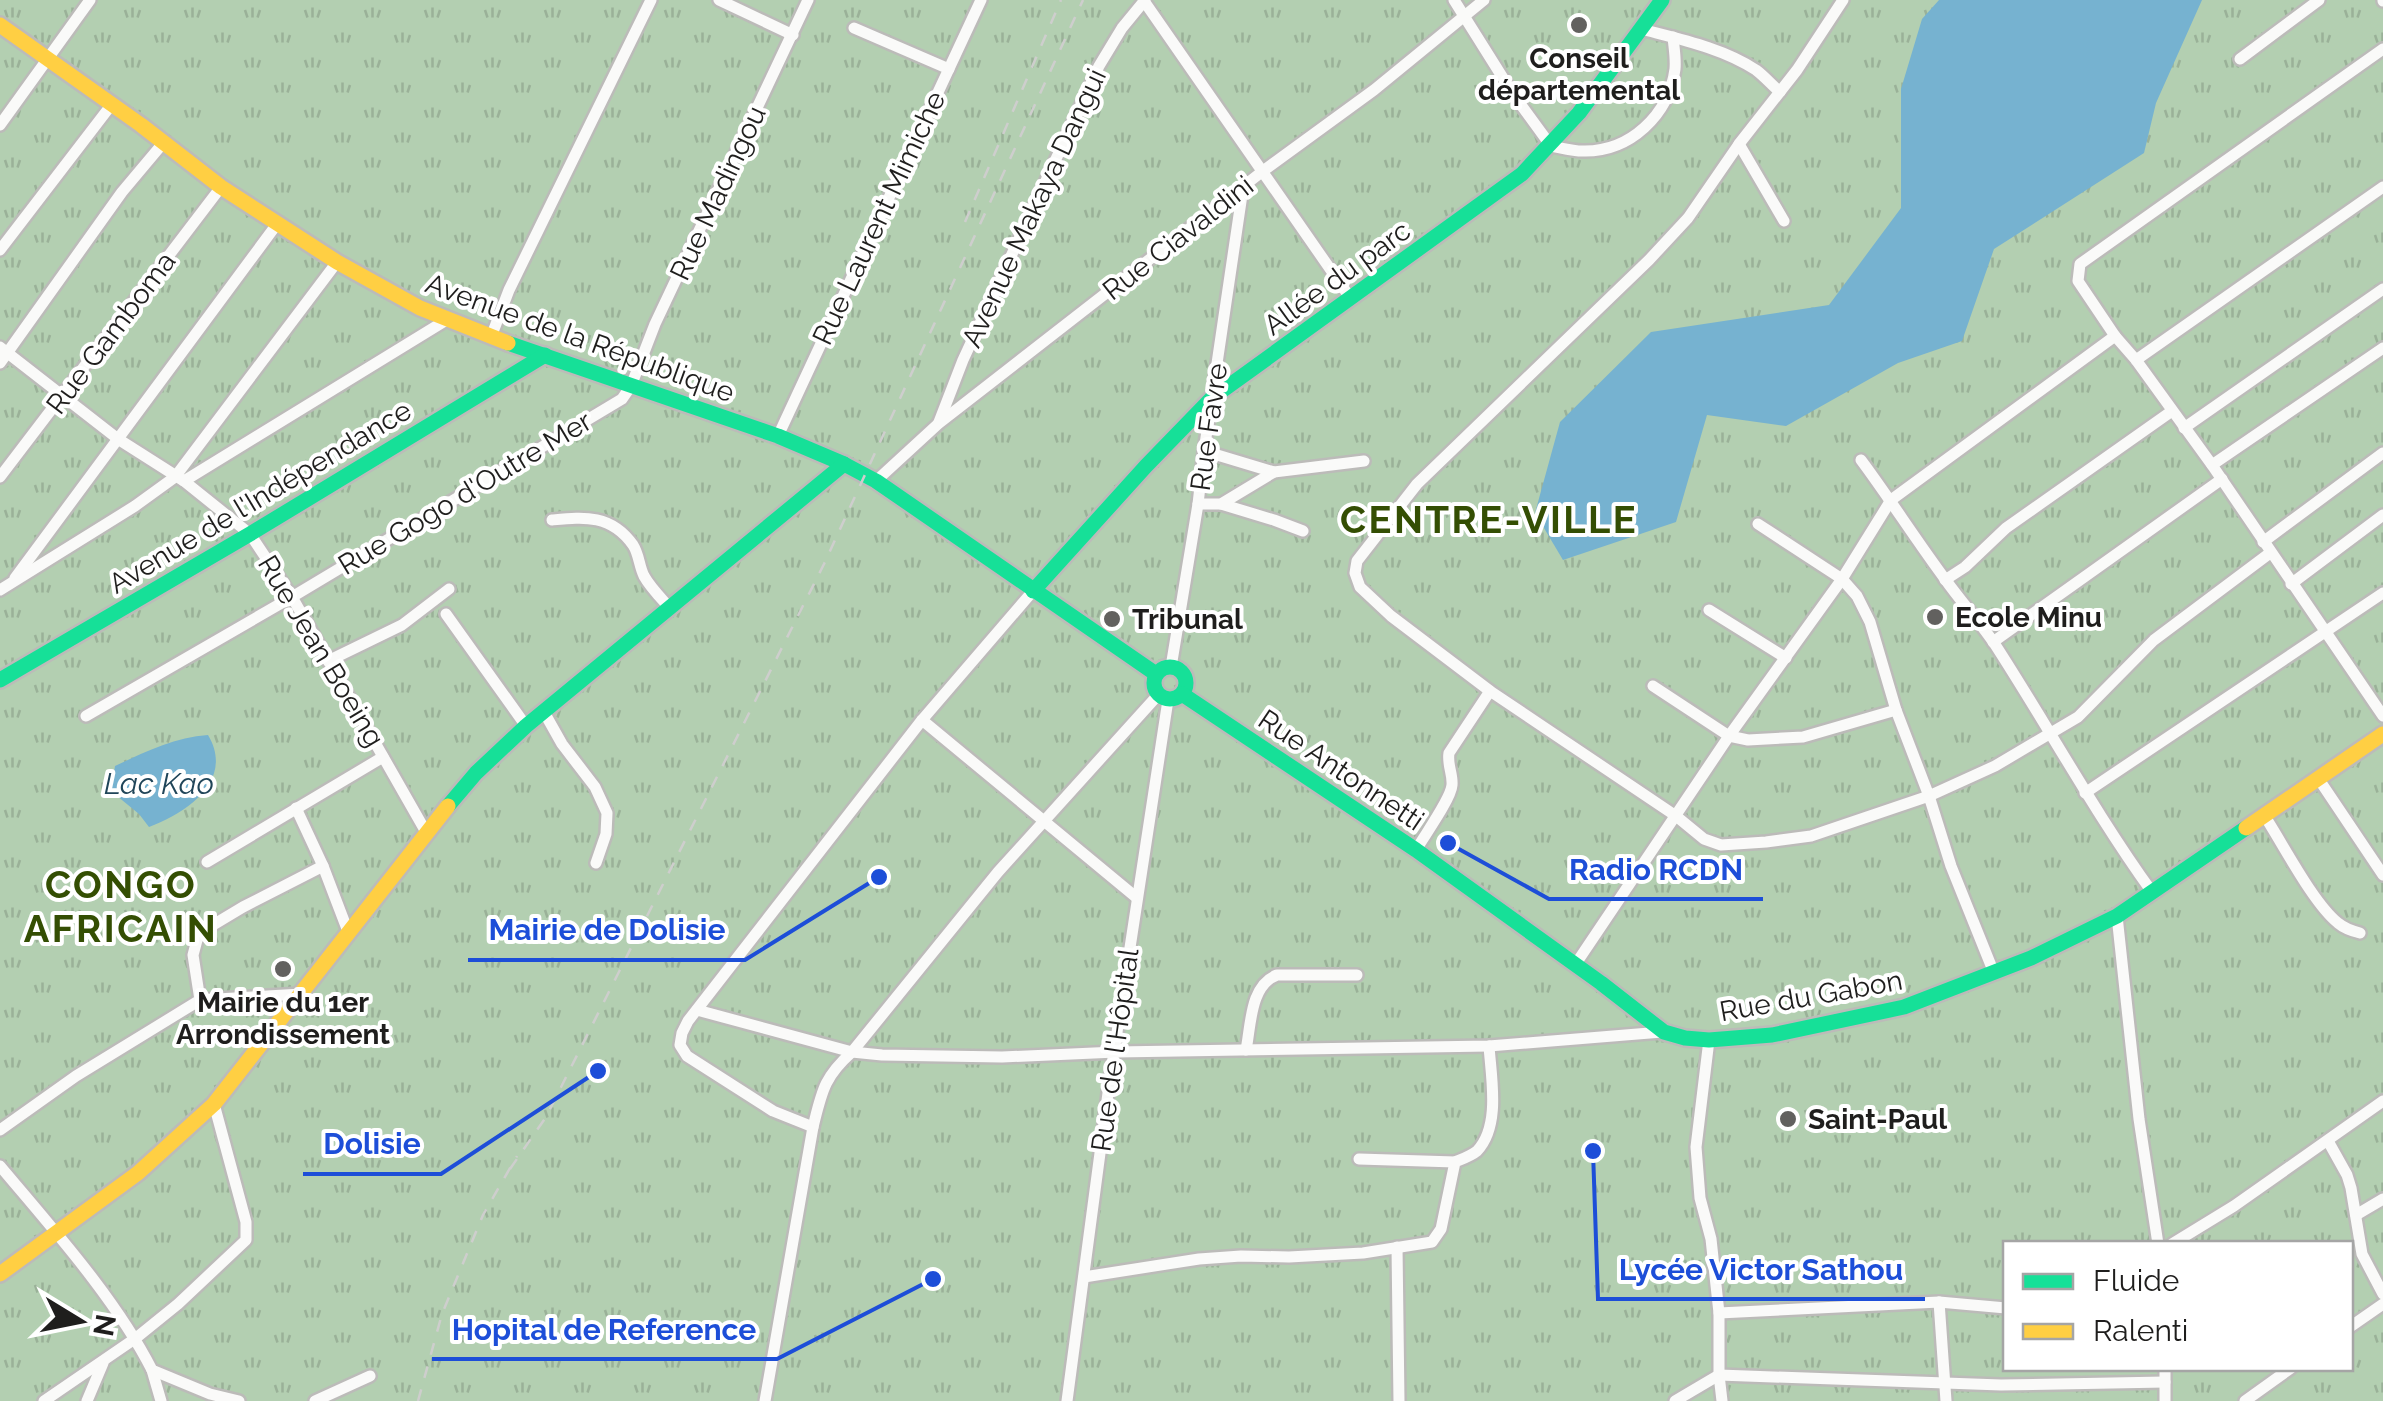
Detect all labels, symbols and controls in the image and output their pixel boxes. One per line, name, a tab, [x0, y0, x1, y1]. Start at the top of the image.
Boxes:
marker: Conseil départemental	[1568, 14, 1590, 36]
place label: Conseil départemental	[1478, 42, 1680, 107]
street label: Avenue Makaya Dangui	[955, 64, 1113, 352]
street label: Rue Laurent Mimiche	[806, 86, 952, 350]
street label: Rue Madingou	[663, 101, 773, 285]
street label: Rue Ciavaldini	[1096, 169, 1260, 307]
street label: Allée du parc	[1257, 214, 1417, 342]
street label: Rue Gamboma	[39, 246, 183, 420]
street label: Avenue de la République	[421, 267, 739, 409]
street label: Rue Favre	[1184, 361, 1234, 493]
street label: Avenue de l'Indépendance	[103, 394, 417, 600]
street label: Rue Gogo d'Outre Mer	[332, 404, 598, 582]
district label: CENTRE-VILLE	[1340, 497, 1638, 542]
street label: Rue Jean Boeing	[251, 549, 391, 753]
place label: Ecole Minu	[1955, 601, 2102, 634]
place label: Tribunal	[1132, 603, 1243, 636]
marker: Ecole Minu	[1924, 606, 1946, 628]
marker: Tribunal	[1101, 608, 1123, 630]
street label: Rue Antonnetti	[1252, 703, 1430, 837]
water label: Lac Kao	[104, 766, 214, 801]
callout: Radio RCDN	[1549, 839, 1763, 899]
text: Radio RCDN	[1569, 852, 1743, 887]
district label: CONGO AFRICAIN	[24, 862, 218, 951]
callout: Mairie de Dolisie	[468, 900, 745, 960]
text: Mairie de Dolisie	[489, 912, 725, 947]
street label: Rue de l'Hôpital	[1084, 946, 1146, 1154]
marker: Mairie du 1er Arrondissement	[272, 958, 294, 980]
street label: Rue du Gabon	[1717, 964, 1905, 1028]
place label: Mairie du 1er Arrondissement	[176, 986, 390, 1051]
place label: Saint-Paul	[1808, 1103, 1947, 1136]
marker: Saint-Paul	[1777, 1108, 1799, 1130]
callout: Dolisie	[303, 1114, 441, 1174]
text: Dolisie	[323, 1126, 421, 1161]
callout: Lycée Victor Sathou	[1598, 1239, 1925, 1299]
legend	[2003, 1241, 2353, 1371]
text: Lycée Victor Sathou	[1619, 1252, 1903, 1287]
text: Fluide	[2093, 1263, 2179, 1298]
north arrow	[30, 1271, 130, 1371]
callout: Hopital de Reference	[432, 1299, 777, 1359]
text: N	[86, 1312, 122, 1339]
text: Hopital de Reference	[452, 1312, 756, 1347]
text: Ralenti	[2093, 1313, 2188, 1348]

